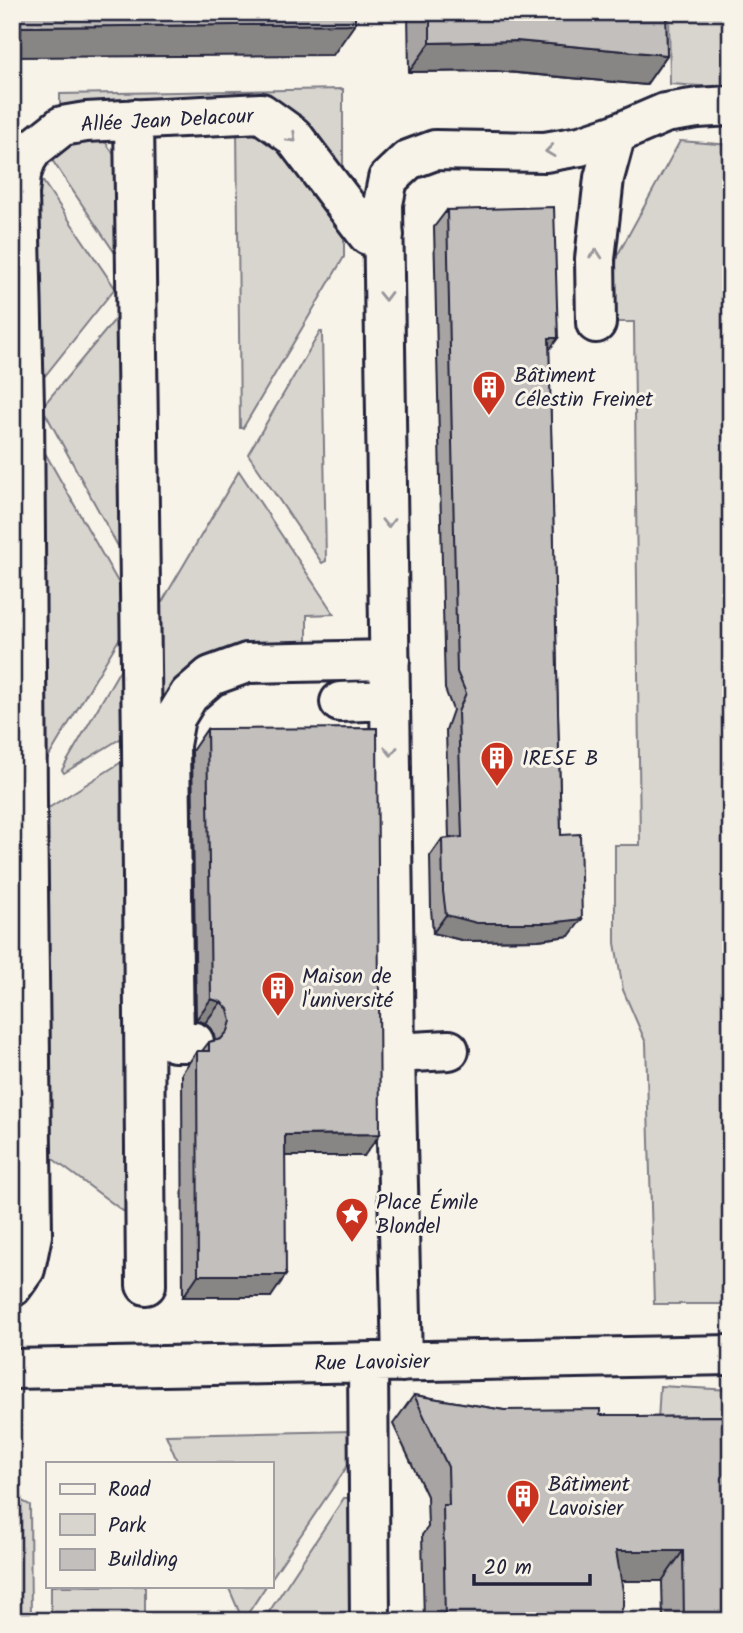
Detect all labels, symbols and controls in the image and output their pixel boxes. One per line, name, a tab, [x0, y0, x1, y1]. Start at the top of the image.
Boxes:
street label: Allée Jean Delacour	[80, 100, 255, 142]
one-way arrow	[284, 129, 297, 142]
one-way arrow	[544, 143, 556, 158]
one-way arrow	[588, 249, 603, 260]
one-way arrow	[377, 291, 393, 301]
place label: Bâtiment Célestin Freinet	[514, 360, 654, 417]
building icon: Bâtiment Célestin Freinet	[470, 368, 508, 417]
one-way arrow	[380, 518, 395, 529]
building icon: IRESE B	[478, 739, 516, 788]
place label: IRESE B	[522, 743, 598, 776]
one-way arrow	[383, 745, 398, 756]
place label: Maison de l'université	[302, 961, 394, 1018]
building icon: Maison de l'université	[259, 969, 297, 1018]
place label: Place Émile Blondel	[376, 1187, 479, 1244]
place icon: Place Émile Blondel	[333, 1195, 371, 1244]
street label: Rue Lavoisier	[314, 1346, 431, 1381]
legend	[46, 1462, 273, 1588]
place label: Bâtiment Lavoisier	[548, 1469, 631, 1526]
text: Road	[108, 1474, 151, 1507]
building icon: Bâtiment Lavoisier	[504, 1477, 542, 1526]
text: Park	[108, 1510, 146, 1543]
scale bar	[474, 1542, 589, 1586]
text: Building	[108, 1544, 178, 1577]
text: 20 m	[484, 1552, 532, 1585]

